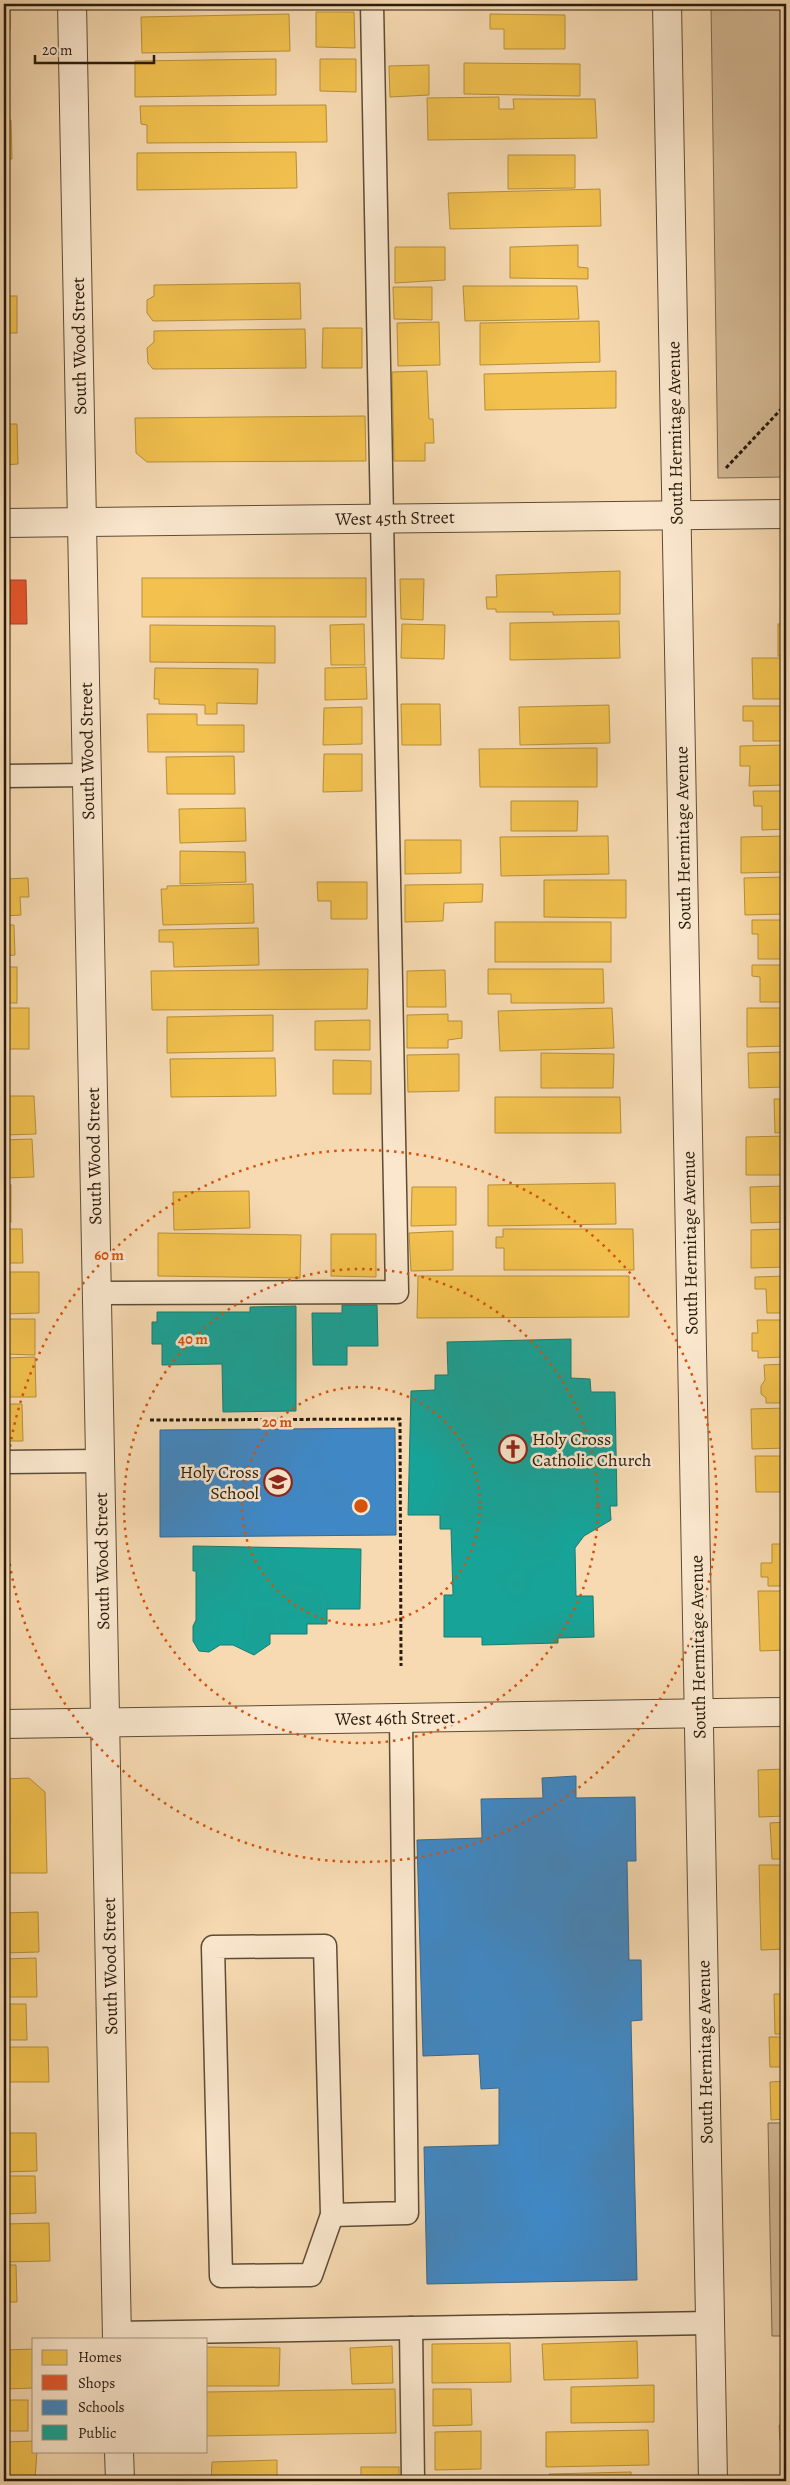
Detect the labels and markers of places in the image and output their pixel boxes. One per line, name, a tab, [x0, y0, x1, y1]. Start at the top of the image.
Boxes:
place label: Holy Cross Catholic Church	[532, 1427, 652, 1472]
church icon: Holy Cross Catholic Church	[498, 1434, 528, 1464]
place label: Holy Cross School	[180, 1460, 260, 1505]
school or university icon: Holy Cross School	[263, 1467, 293, 1497]
centre of rings	[352, 1497, 370, 1515]

